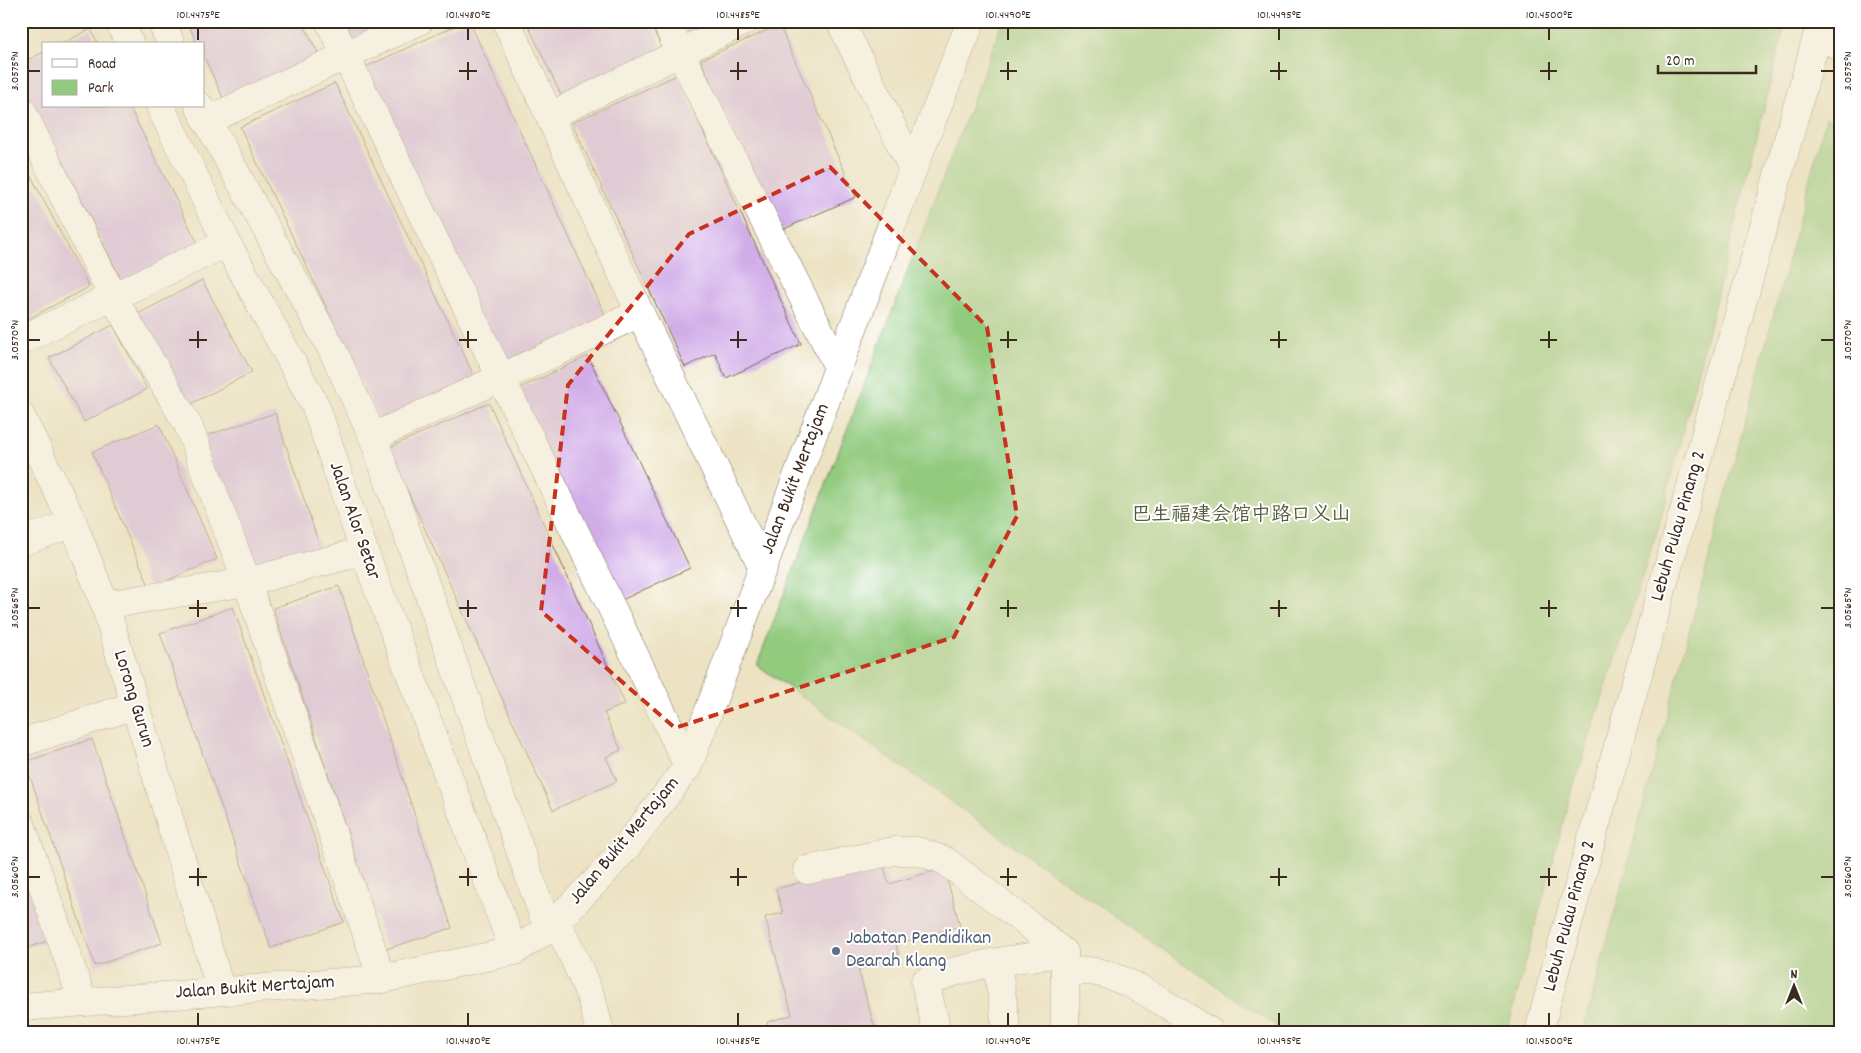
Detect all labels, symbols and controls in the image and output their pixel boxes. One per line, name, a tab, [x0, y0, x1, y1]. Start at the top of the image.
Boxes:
text: 101.4475°E	[176, 7, 220, 24]
text: 101.4480°E	[446, 7, 491, 24]
text: 101.4485°E	[716, 7, 760, 24]
text: 101.4490°E	[985, 7, 1031, 24]
text: 101.4495°E	[1257, 7, 1302, 24]
text: 101.4500°E	[1526, 7, 1573, 24]
legend	[42, 42, 205, 108]
scale bar	[1658, 42, 1756, 74]
text: 3.0575°N	[7, 51, 24, 91]
text: 20 m	[1666, 51, 1694, 73]
text: 3.0575°N	[1840, 51, 1857, 91]
text: Road	[88, 54, 116, 76]
text: Park	[88, 78, 114, 100]
text: 3.0570°N	[7, 320, 24, 360]
text: 3.0570°N	[1840, 320, 1857, 360]
street label: Jalan Bukit Mertajam	[754, 399, 838, 559]
street label: Lebuh Pulau Pinang 2	[1644, 447, 1714, 605]
street label: Jalan Alor Setar	[321, 458, 387, 584]
park label: 巴生福建会馆中路口义山	[1131, 502, 1351, 530]
text: 3.0565°N	[7, 588, 24, 628]
text: 3.0565°N	[1840, 588, 1857, 628]
street label: Lorong Gurun	[105, 647, 161, 751]
street label: Jalan Bukit Mertajam	[563, 771, 687, 911]
street label: Lebuh Pulau Pinang 2	[1536, 837, 1604, 995]
text: 3.0560°N	[7, 856, 24, 898]
text: 3.0560°N	[1840, 856, 1857, 898]
place label: Jabatan Pendidikan Dearah Klang	[846, 925, 991, 976]
marker: Jabatan Pendidikan Dearah Klang	[830, 945, 842, 957]
north arrow	[1768, 960, 1818, 1010]
text: N	[1791, 965, 1798, 985]
street label: Jalan Bukit Mertajam	[174, 968, 336, 1008]
text: 101.4475°E	[176, 1033, 220, 1050]
text: 101.4480°E	[446, 1033, 491, 1050]
text: 101.4485°E	[716, 1033, 760, 1050]
text: 101.4490°E	[985, 1033, 1031, 1050]
text: 101.4495°E	[1257, 1033, 1302, 1050]
text: 101.4500°E	[1526, 1033, 1573, 1050]

